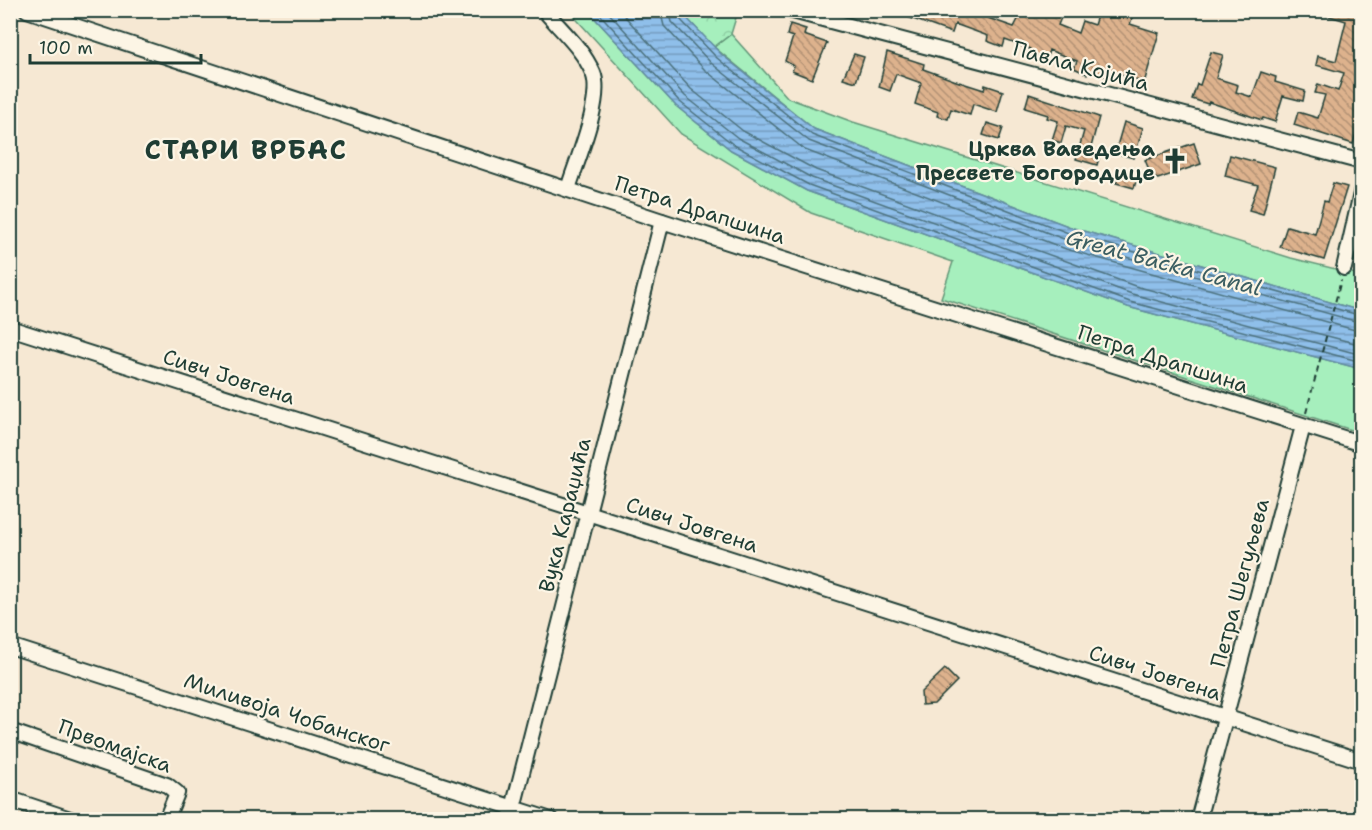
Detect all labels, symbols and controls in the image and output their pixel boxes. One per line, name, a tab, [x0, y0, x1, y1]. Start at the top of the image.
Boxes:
scale bar	[30, 27, 201, 65]
street label: Павла Којића	[1010, 34, 1152, 98]
text: 100 m	[39, 36, 93, 60]
district label: СТАРИ ВРБАС	[144, 131, 348, 168]
place label: Црква Ваведења Пресвете Богородице	[916, 135, 1156, 187]
church icon: Црква Ваведења Пресвете Богородице	[1160, 146, 1190, 176]
street label: Петра Драпшина	[611, 169, 789, 251]
water label: Great Bačka Canal	[1063, 222, 1265, 303]
street label: Петра Драпшина	[1074, 318, 1252, 400]
street label: Сивч Јовгена	[159, 342, 299, 412]
street label: Вука Караџића	[532, 435, 598, 595]
street label: Сивч Јовгена	[622, 490, 762, 560]
street label: Петра Шегуљева	[1204, 496, 1276, 670]
street label: Сивч Јовгена	[1085, 638, 1225, 708]
street label: Миливоја Чобанског	[180, 666, 394, 760]
street label: Првомајска	[54, 713, 176, 779]

